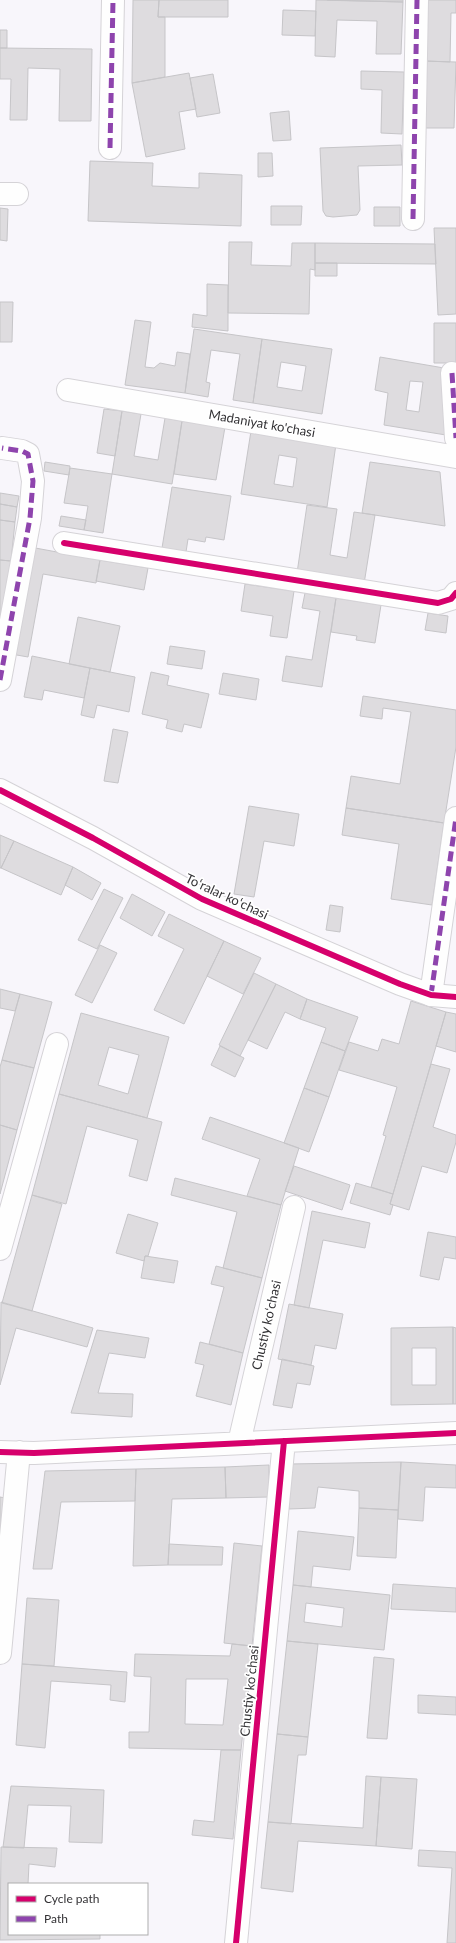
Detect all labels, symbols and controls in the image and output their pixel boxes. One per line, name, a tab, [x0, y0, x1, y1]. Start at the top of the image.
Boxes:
street label: Madaniyat ko'chasi	[208, 406, 316, 440]
street label: Toʻralar koʻchasi	[183, 870, 271, 922]
street label: Chustiy koʻchasi	[248, 1279, 284, 1371]
street label: Chustiy koʻchasi	[236, 1645, 262, 1737]
legend	[8, 1883, 148, 1935]
text: Cycle path	[44, 1891, 99, 1906]
text: Path	[44, 1911, 68, 1926]

